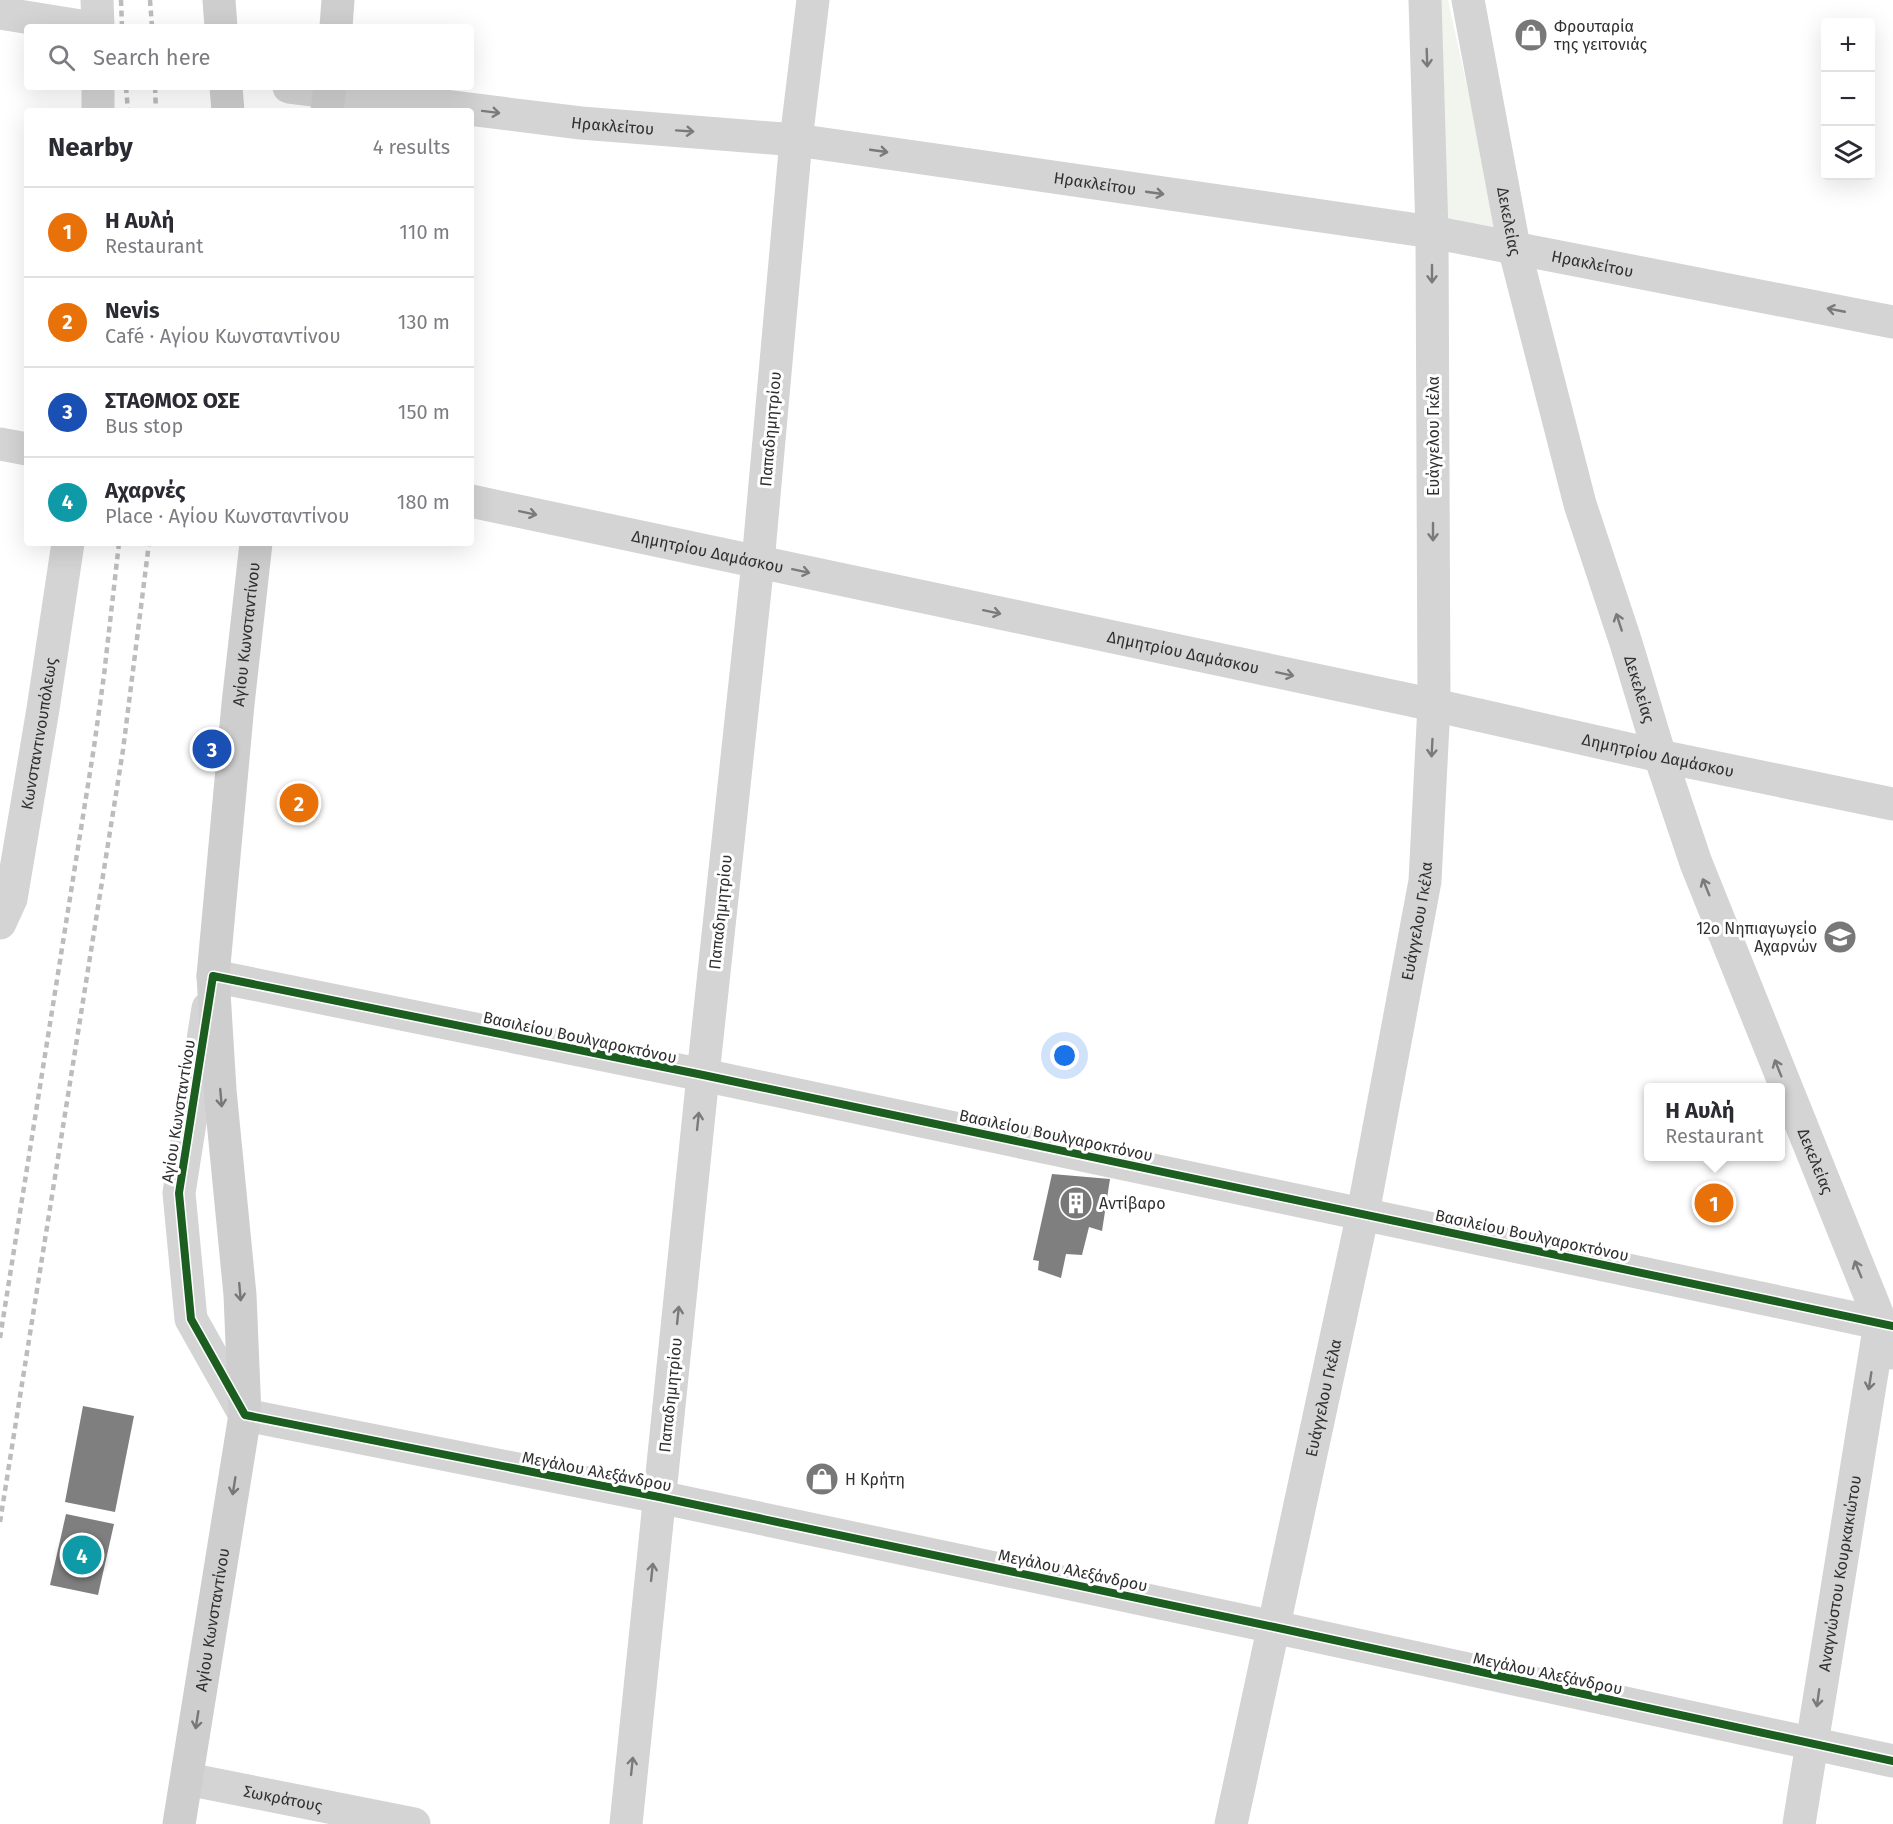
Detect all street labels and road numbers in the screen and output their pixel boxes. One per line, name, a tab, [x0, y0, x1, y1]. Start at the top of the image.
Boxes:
street label: Ηρακλείτου	[570, 113, 655, 139]
street label: Ηρακλείτου	[1052, 168, 1138, 199]
street label: Δεκελείας	[1493, 185, 1525, 258]
street label: Ηρακλείτου	[1550, 247, 1635, 281]
street label: Παπαδημητρίου	[756, 371, 785, 487]
street label: Ευάγγελου Γκέλα	[1424, 376, 1443, 496]
street label: Δημητρίου Δαμάσκου	[630, 526, 785, 577]
street label: Αγίου Κωνσταντίνου	[229, 561, 264, 707]
street label: Δημητρίου Δαμάσκου	[1105, 627, 1261, 678]
street label: Δεκελείας	[1620, 653, 1659, 726]
street label: Κωνσταντινουπόλεως	[17, 656, 61, 811]
street label: Δημητρίου Δαμάσκου	[1580, 730, 1736, 781]
street label: Παπαδημητρίου	[705, 854, 736, 971]
street label: Ευάγγελου Γκέλα	[1398, 861, 1436, 982]
street label: Βασιλείου Βουλγαροκτόνου	[481, 1008, 678, 1067]
street label: Αγίου Κωνσταντίνου	[158, 1038, 199, 1184]
street label: Βασιλείου Βουλγαροκτόνου	[957, 1106, 1154, 1165]
street label: Δεκελείας	[1794, 1125, 1837, 1197]
street label: Βασιλείου Βουλγαροκτόνου	[1433, 1206, 1630, 1265]
street label: Παπαδημητρίου	[655, 1337, 686, 1454]
street label: Ευάγγελου Γκέλα	[1302, 1337, 1346, 1459]
street label: Μεγάλου Αλεξάνδρου	[520, 1448, 673, 1495]
street label: Αναγνώστου Κουρκακιώτου	[1815, 1474, 1865, 1673]
street label: Μεγάλου Αλεξάνδρου	[996, 1545, 1149, 1596]
street label: Αγίου Κωνσταντίνου	[192, 1547, 233, 1693]
street label: Μεγάλου Αλεξάνδρου	[1471, 1648, 1624, 1699]
street label: Σωκράτους	[242, 1781, 325, 1816]

